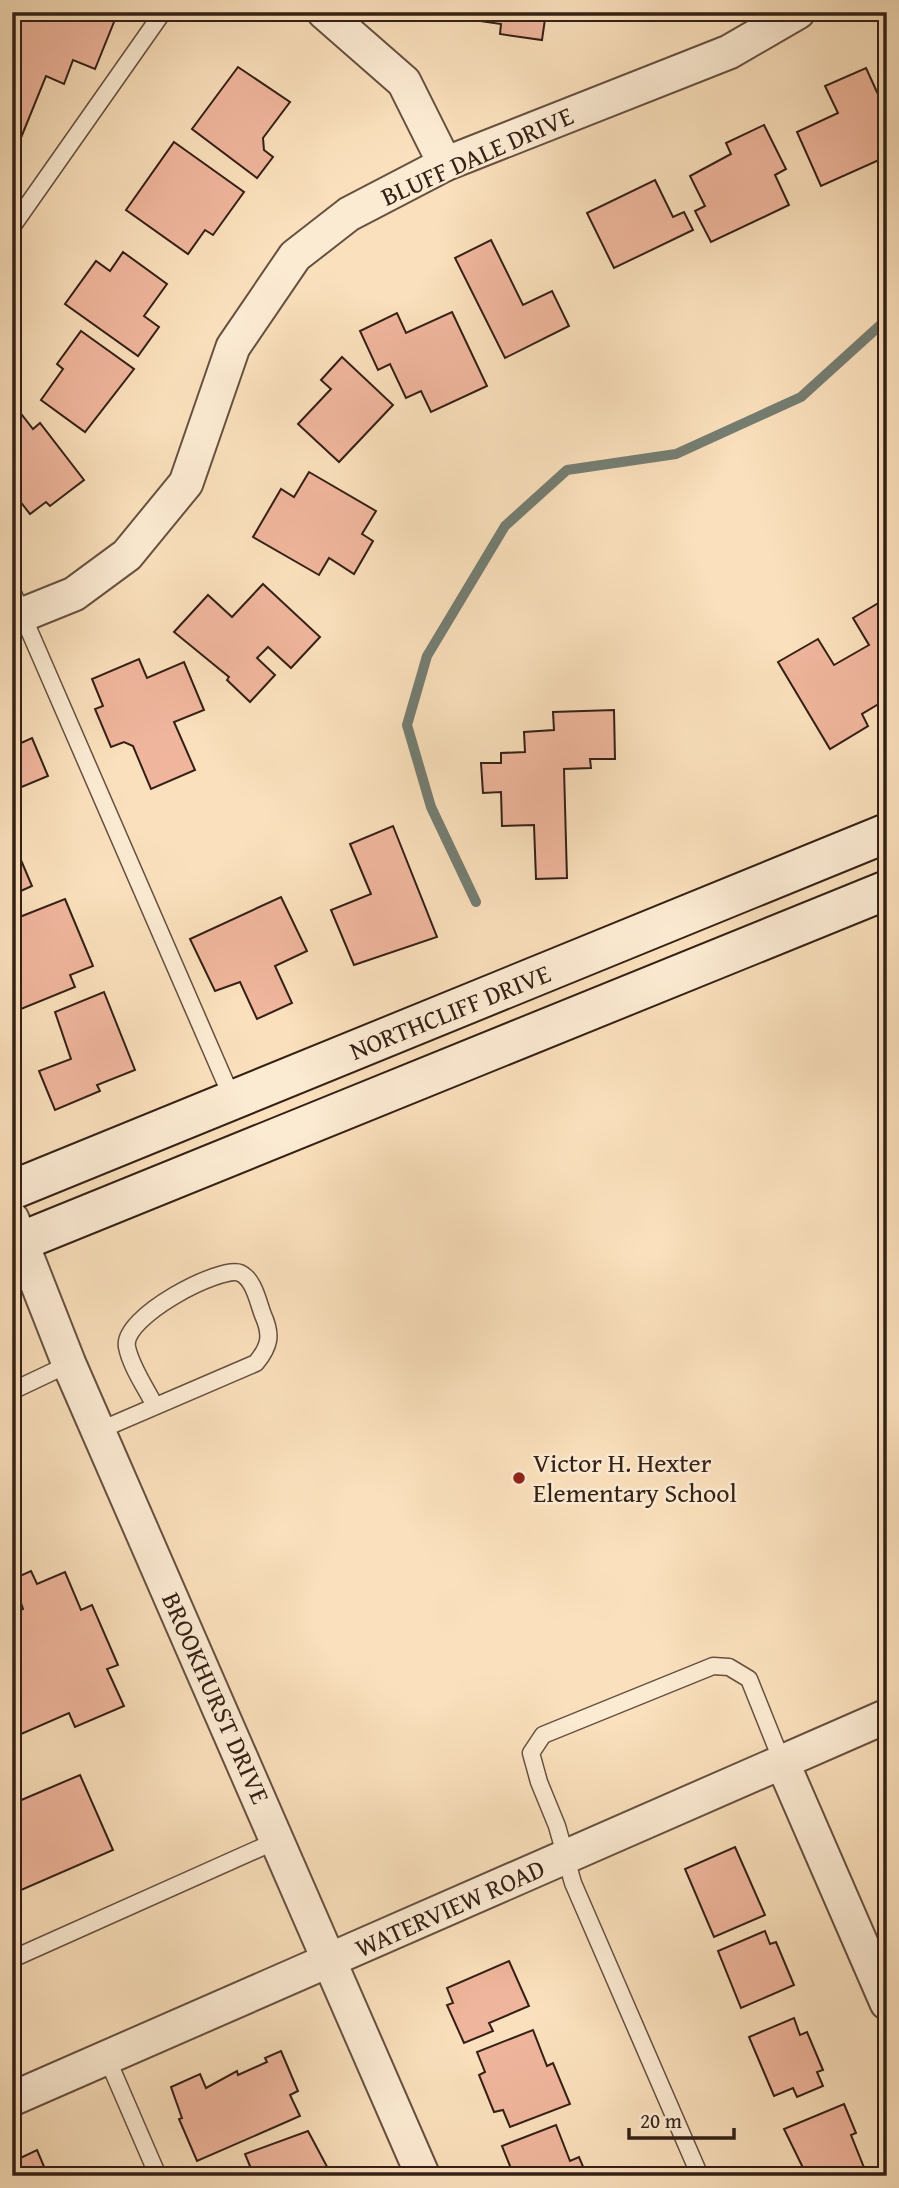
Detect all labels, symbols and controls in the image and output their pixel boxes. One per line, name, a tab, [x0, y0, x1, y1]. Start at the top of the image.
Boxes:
street label: BLUFF DALE DRIVE	[374, 96, 579, 215]
street label: NORTHCLIFF DRIVE	[343, 953, 556, 1070]
place label: Victor H. Hexter Elementary School	[533, 1443, 737, 1512]
marker: Victor H. Hexter Elementary School	[511, 1470, 527, 1486]
street label: BROOKHURST DRIVE	[152, 1586, 281, 1810]
street label: WATERVIEW ROAD	[349, 1848, 551, 1967]
scale bar	[629, 2097, 734, 2141]
text: 20 m	[640, 2105, 682, 2136]

